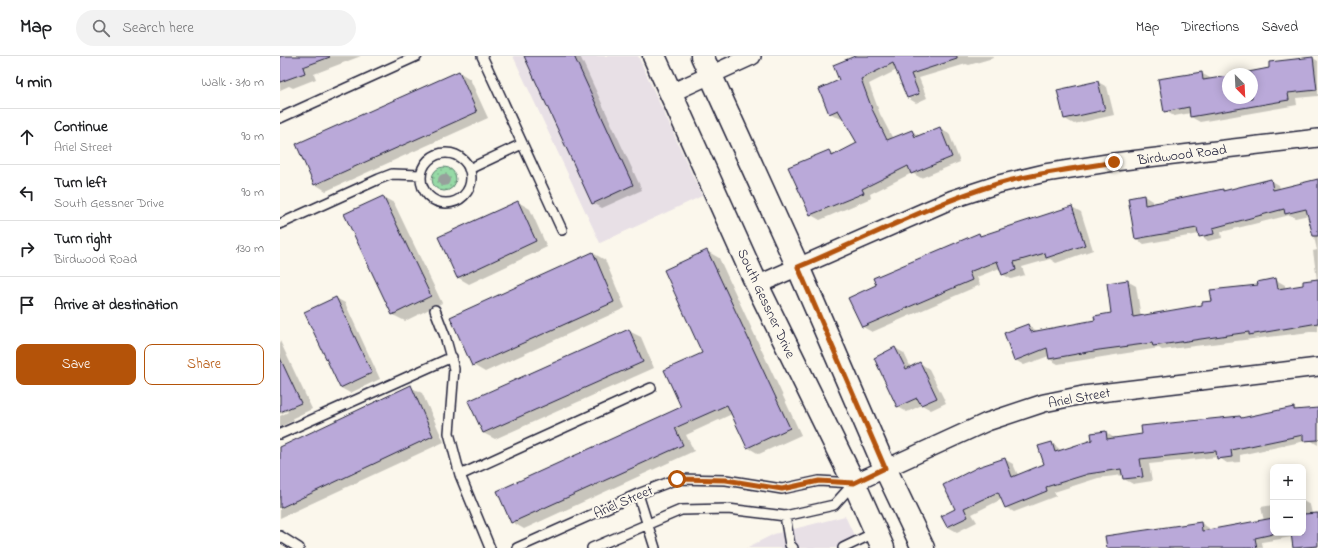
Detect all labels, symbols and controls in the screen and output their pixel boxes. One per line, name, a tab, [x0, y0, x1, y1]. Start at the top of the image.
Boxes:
search box	[76, 10, 356, 46]
text: Map	[20, 14, 52, 41]
icon: search	[90, 17, 112, 39]
text: Search here	[122, 17, 194, 39]
text: Map	[1136, 17, 1159, 38]
text: Directions	[1181, 17, 1239, 38]
text: Saved	[1261, 17, 1298, 38]
north arrow	[1222, 68, 1258, 104]
text: 4 min	[16, 70, 52, 95]
text: Walk · 310 m	[201, 73, 264, 92]
text: Continue	[54, 116, 108, 138]
icon: ahead	[16, 126, 38, 148]
text: 90 m	[241, 127, 264, 146]
text: Ariel Street	[54, 138, 112, 157]
street label: Birdwood Road	[1135, 140, 1228, 171]
route end	[1105, 153, 1123, 171]
text: Turn left	[54, 172, 107, 194]
icon: left	[16, 182, 38, 204]
text: 90 m	[241, 183, 264, 202]
text: South Gessner Drive	[54, 194, 164, 213]
text: Turn right	[54, 228, 112, 250]
icon: right	[16, 238, 38, 260]
text: 130 m	[236, 239, 264, 258]
street label: South Gessner Drive	[731, 245, 801, 362]
text: Birdwood Road	[54, 250, 137, 269]
icon: arrive	[16, 294, 38, 316]
text: Arrive at destination	[54, 294, 178, 316]
button: Save	[16, 344, 136, 385]
button: Share	[144, 344, 264, 385]
street label: Ariel Street	[1046, 383, 1112, 414]
map controls	[1270, 464, 1306, 536]
button: +	[1270, 464, 1306, 500]
route start	[668, 470, 686, 488]
street label: Ariel Street	[591, 480, 657, 524]
button: −	[1270, 500, 1306, 536]

